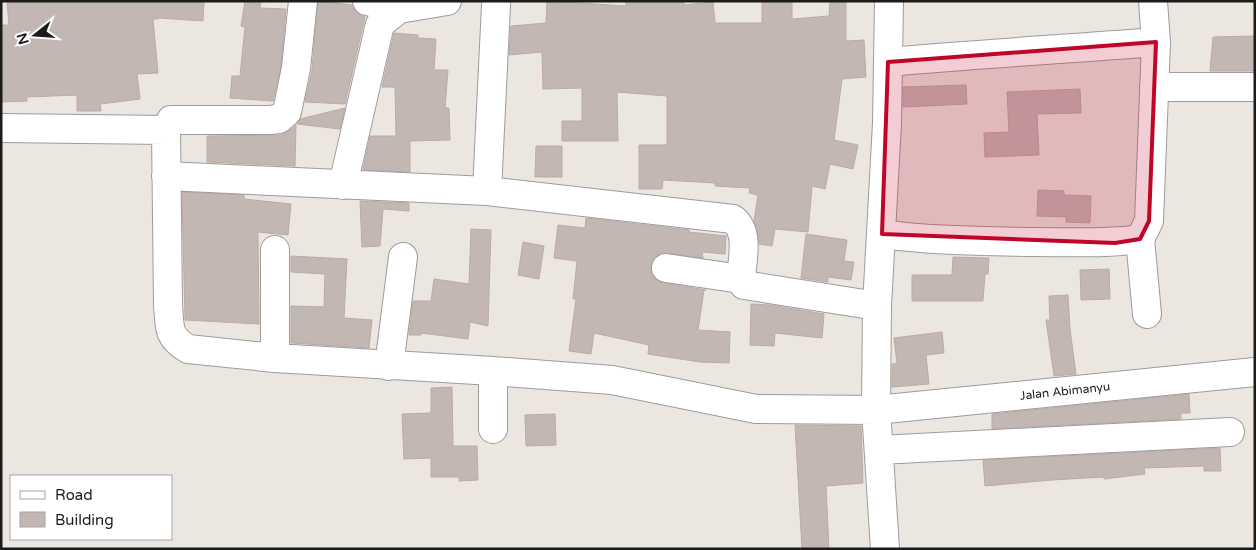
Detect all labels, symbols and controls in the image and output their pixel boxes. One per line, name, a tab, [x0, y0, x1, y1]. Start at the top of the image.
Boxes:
north arrow	[10, 10, 60, 60]
text: N	[13, 31, 33, 47]
street label: Jalan Abimanyu	[1019, 379, 1111, 403]
legend	[10, 475, 172, 540]
text: Road	[55, 486, 93, 504]
text: Building	[55, 511, 114, 529]

